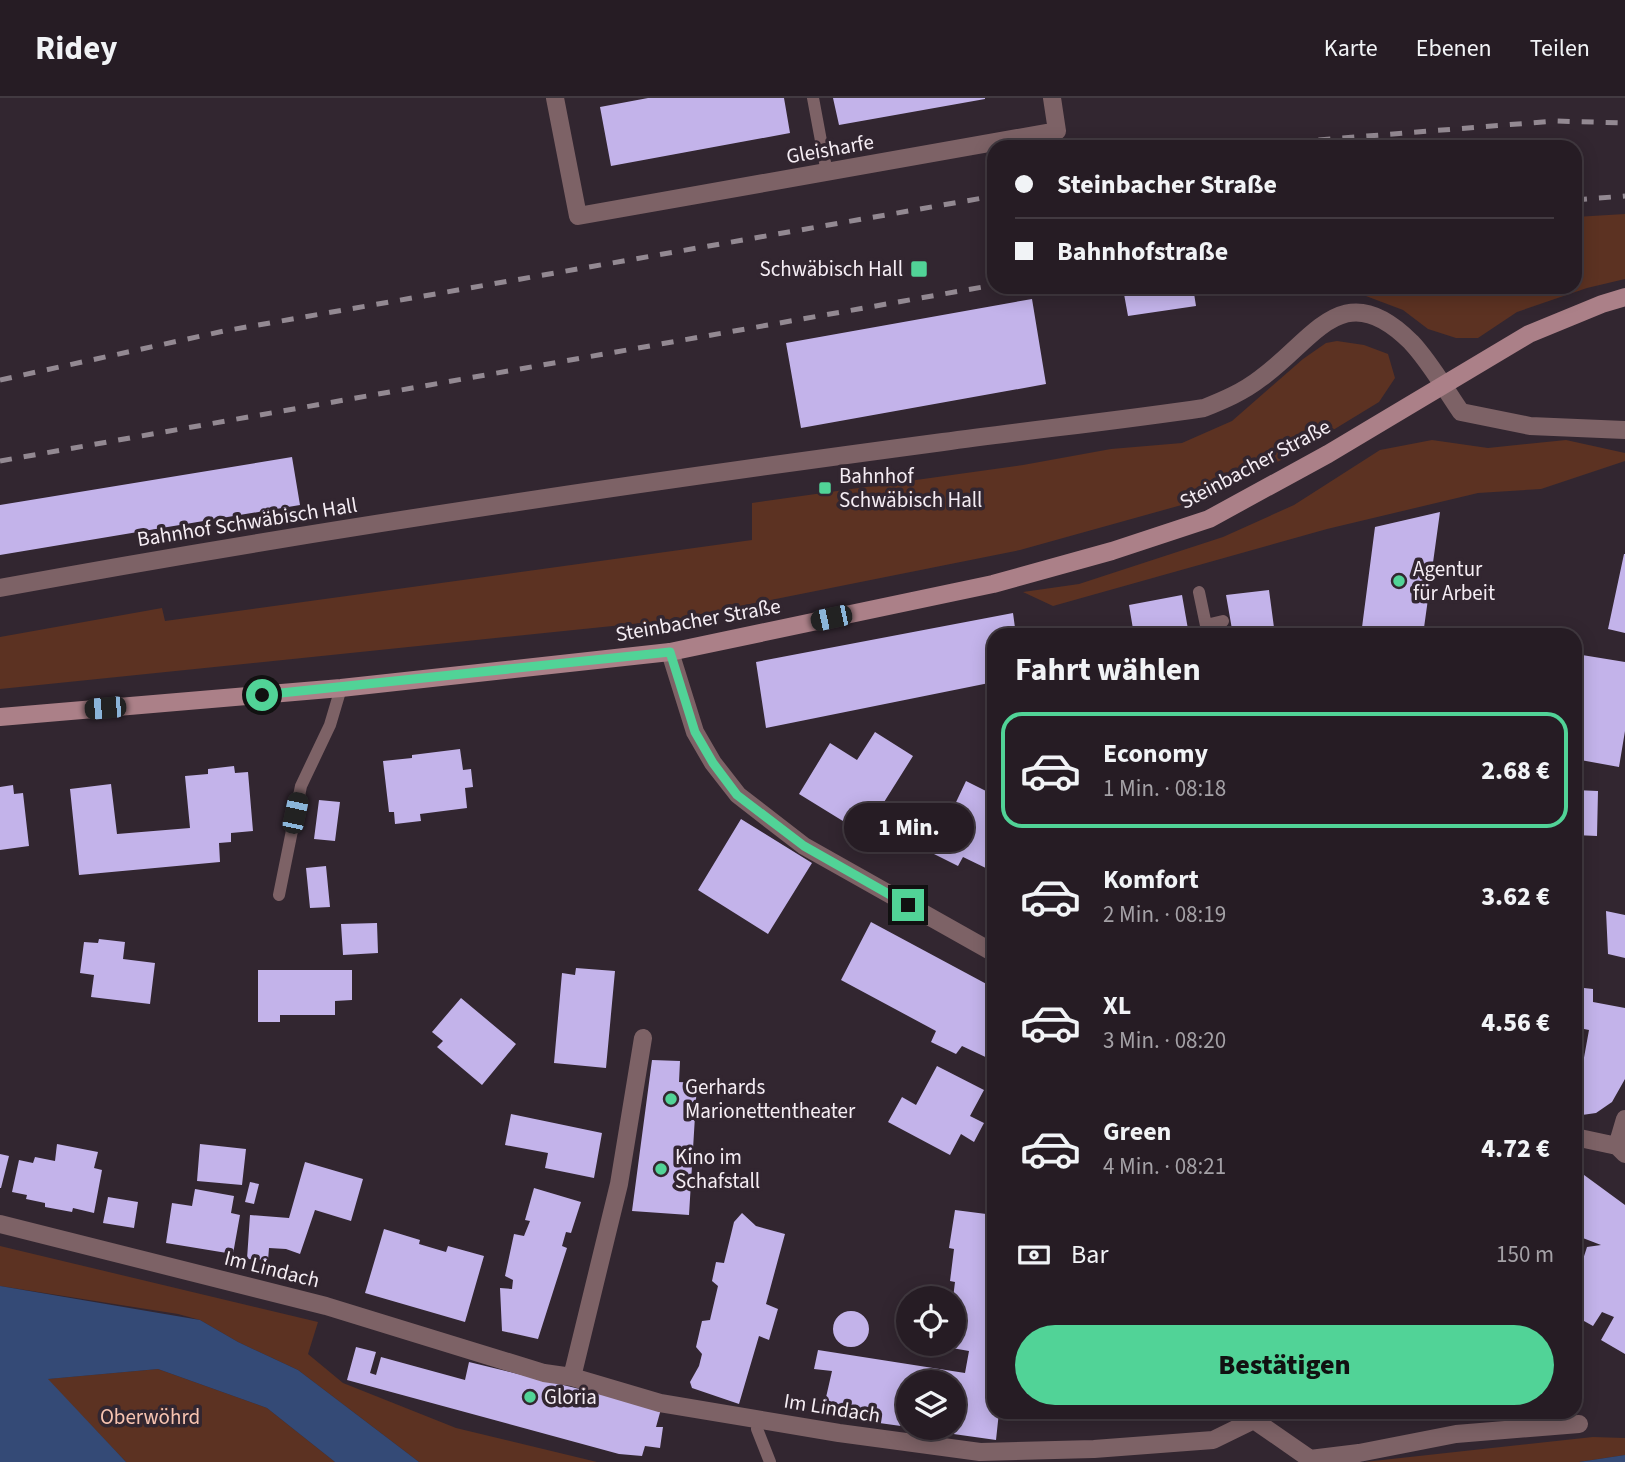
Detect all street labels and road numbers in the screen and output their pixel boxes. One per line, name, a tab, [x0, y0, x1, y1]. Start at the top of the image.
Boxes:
street label: Gleisharfe	[784, 127, 876, 171]
street label: Steinbacher Straße	[1174, 412, 1336, 516]
street label: Bahnhof Schwäbisch Hall	[135, 490, 359, 554]
street label: Steinbacher Straße	[613, 591, 783, 649]
street label: Im Lindach	[221, 1243, 323, 1295]
street label: Im Lindach	[782, 1386, 882, 1430]

